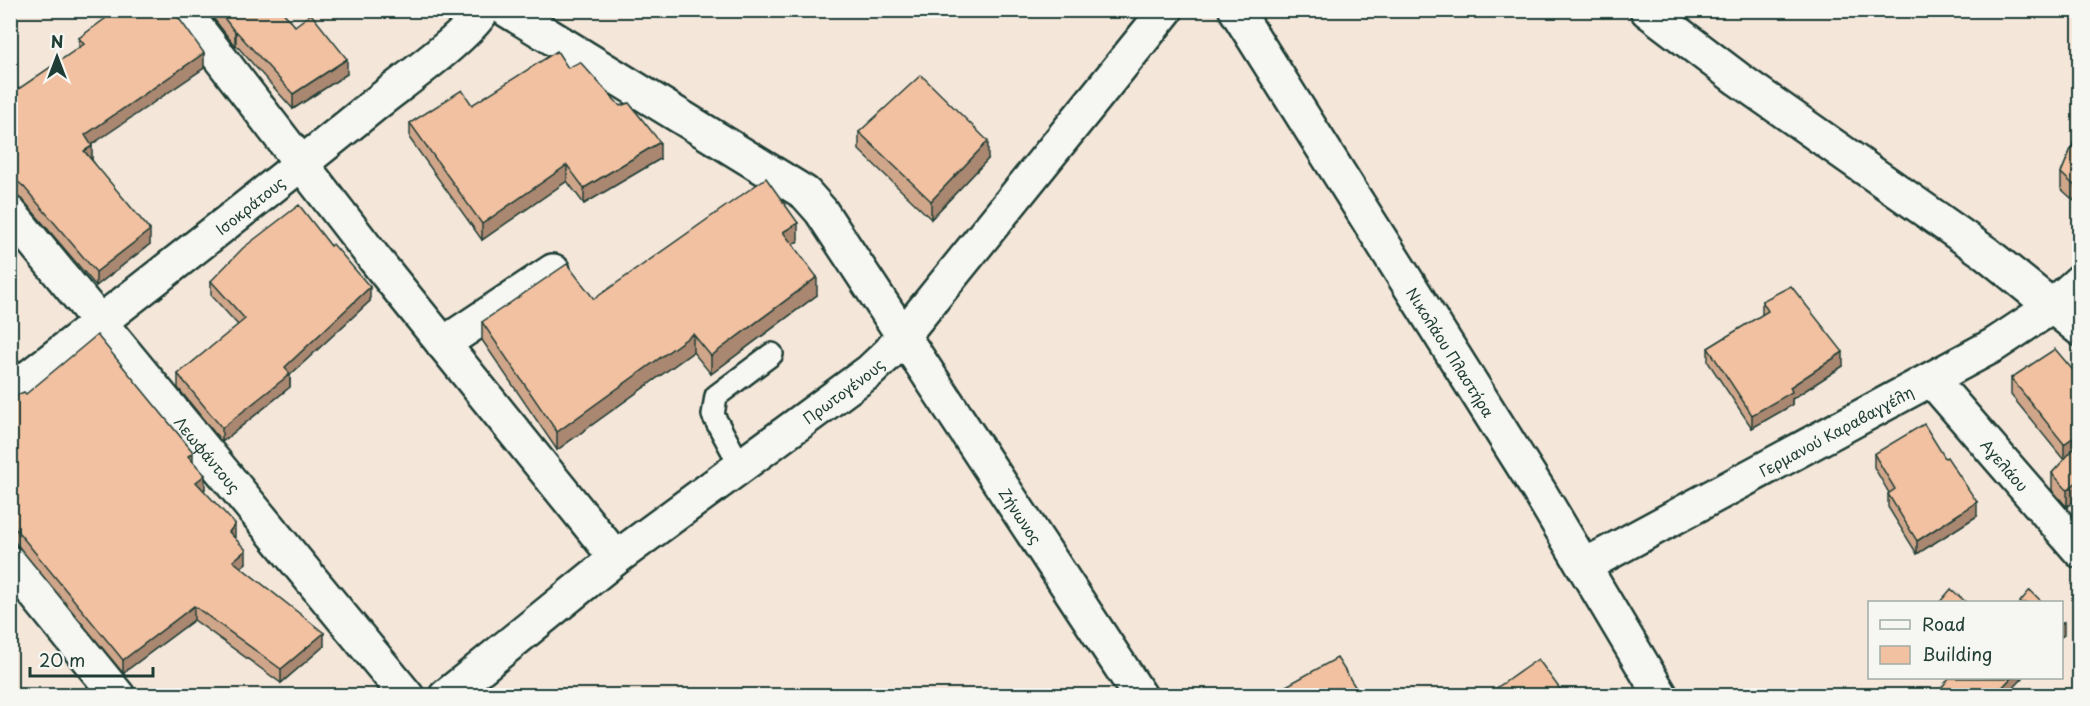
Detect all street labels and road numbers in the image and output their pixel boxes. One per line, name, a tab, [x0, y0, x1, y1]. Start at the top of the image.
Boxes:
street label: Ισοκράτους	[210, 170, 289, 240]
street label: Νικολάου Πλαστήρα	[1402, 282, 1501, 421]
street label: Πρωτογένους	[797, 352, 889, 429]
street label: Γερμανού Καραβαγγέλη	[1754, 379, 1917, 481]
street label: Λεωφάντους	[170, 411, 247, 497]
street label: Αγελάου	[1976, 433, 2035, 496]
street label: Ζήνωνος	[994, 483, 1048, 548]

